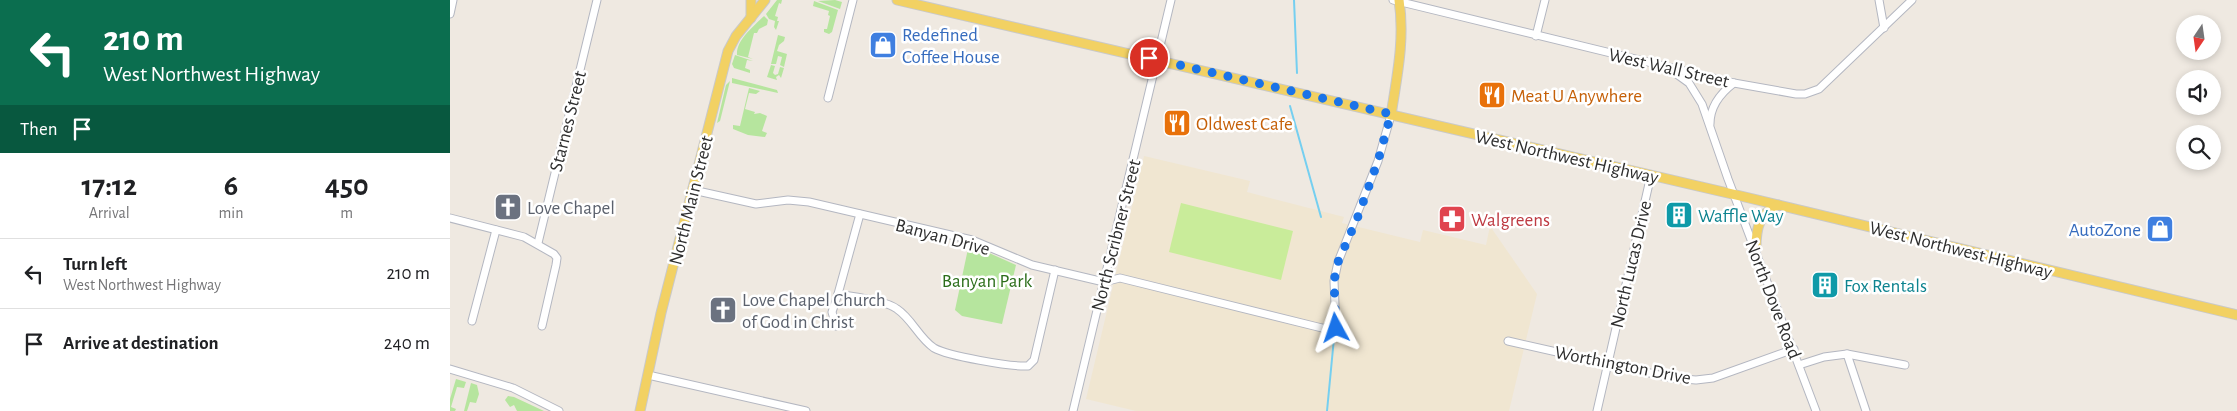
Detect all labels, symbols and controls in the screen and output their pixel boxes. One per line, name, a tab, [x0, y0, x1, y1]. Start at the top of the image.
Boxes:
north arrow	[2176, 15, 2221, 60]
map controls	[2176, 15, 2221, 170]
icon: left	[20, 20, 85, 85]
text: 210 m	[103, 22, 184, 57]
place label: Redefined Coffee House	[902, 26, 1000, 67]
shop icon: Redefined Coffee House	[868, 30, 898, 60]
pin	[1128, 37, 1170, 79]
icon: arrive	[1135, 44, 1163, 72]
street label: West Wall Street	[1607, 45, 1731, 92]
text: West Northwest Highway	[103, 63, 320, 85]
street label: Starnes Street	[547, 69, 590, 174]
button: sound	[2176, 70, 2221, 115]
restaurant icon: Meat U Anywhere	[1477, 80, 1507, 110]
place label: Meat U Anywhere	[1511, 87, 1642, 106]
restaurant icon: Oldwest Cafe	[1162, 108, 1192, 138]
icon: arrive	[68, 115, 96, 143]
place label: Oldwest Cafe	[1196, 115, 1293, 134]
text: Then	[20, 120, 58, 139]
button: search	[2176, 125, 2221, 170]
street label: West Northwest Highway	[1473, 127, 1660, 188]
street label: North Main Street	[666, 134, 717, 267]
street label: North Scribner Street	[1088, 158, 1144, 313]
text: 17:12	[81, 171, 137, 201]
text: 6	[224, 171, 238, 201]
text: 450	[325, 171, 369, 201]
church icon: Love Chapel	[493, 192, 523, 222]
place label: Love Chapel	[527, 199, 615, 218]
street label: North Lucas Drive	[1608, 199, 1655, 330]
building icon: Waffle Way	[1664, 200, 1694, 230]
pharmacy icon: Walgreens	[1437, 204, 1467, 234]
text: Arrival	[89, 205, 130, 221]
text: min	[218, 205, 243, 221]
text: m	[340, 205, 353, 221]
place label: Waffle Way	[1698, 207, 1784, 226]
place label: Walgreens	[1471, 211, 1550, 230]
shop icon: AutoZone	[2145, 214, 2175, 244]
street label: Banyan Drive	[893, 216, 992, 259]
street label: West Northwest Highway	[1867, 219, 2054, 282]
place label: AutoZone	[2069, 221, 2141, 240]
street label: North Dove Road	[1741, 237, 1804, 362]
text: Turn left	[63, 255, 127, 274]
icon: left	[20, 260, 48, 288]
text: 210 m	[386, 264, 430, 283]
building icon: Fox Rentals	[1810, 270, 1840, 300]
park label: Banyan Park	[942, 272, 1033, 291]
text: West Northwest Highway	[63, 277, 221, 293]
place label: Fox Rentals	[1844, 277, 1927, 296]
place label: Love Chapel Church of God in Christ	[742, 291, 886, 332]
church icon: Love Chapel Church of God in Christ	[708, 295, 738, 325]
position arrow	[1309, 301, 1361, 353]
icon: arrive	[20, 330, 48, 358]
text: Arrive at destination	[63, 334, 219, 353]
text: 240 m	[384, 334, 430, 353]
street label: Worthington Drive	[1553, 343, 1692, 388]

